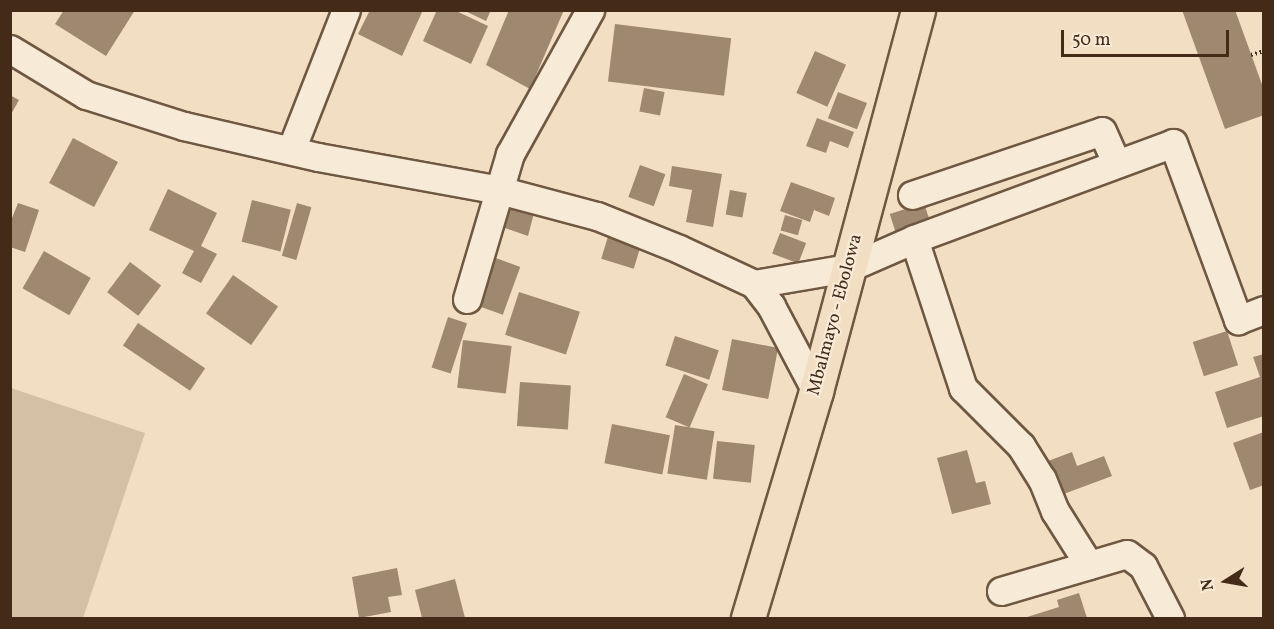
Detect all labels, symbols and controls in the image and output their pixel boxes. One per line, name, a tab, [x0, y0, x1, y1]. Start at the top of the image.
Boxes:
scale bar	[1064, 18, 1232, 56]
text: 50 m	[1072, 28, 1111, 53]
street label: Mbalmayo - Ebolowa	[804, 232, 868, 398]
north arrow	[1196, 551, 1256, 611]
text: N	[1196, 577, 1220, 592]

